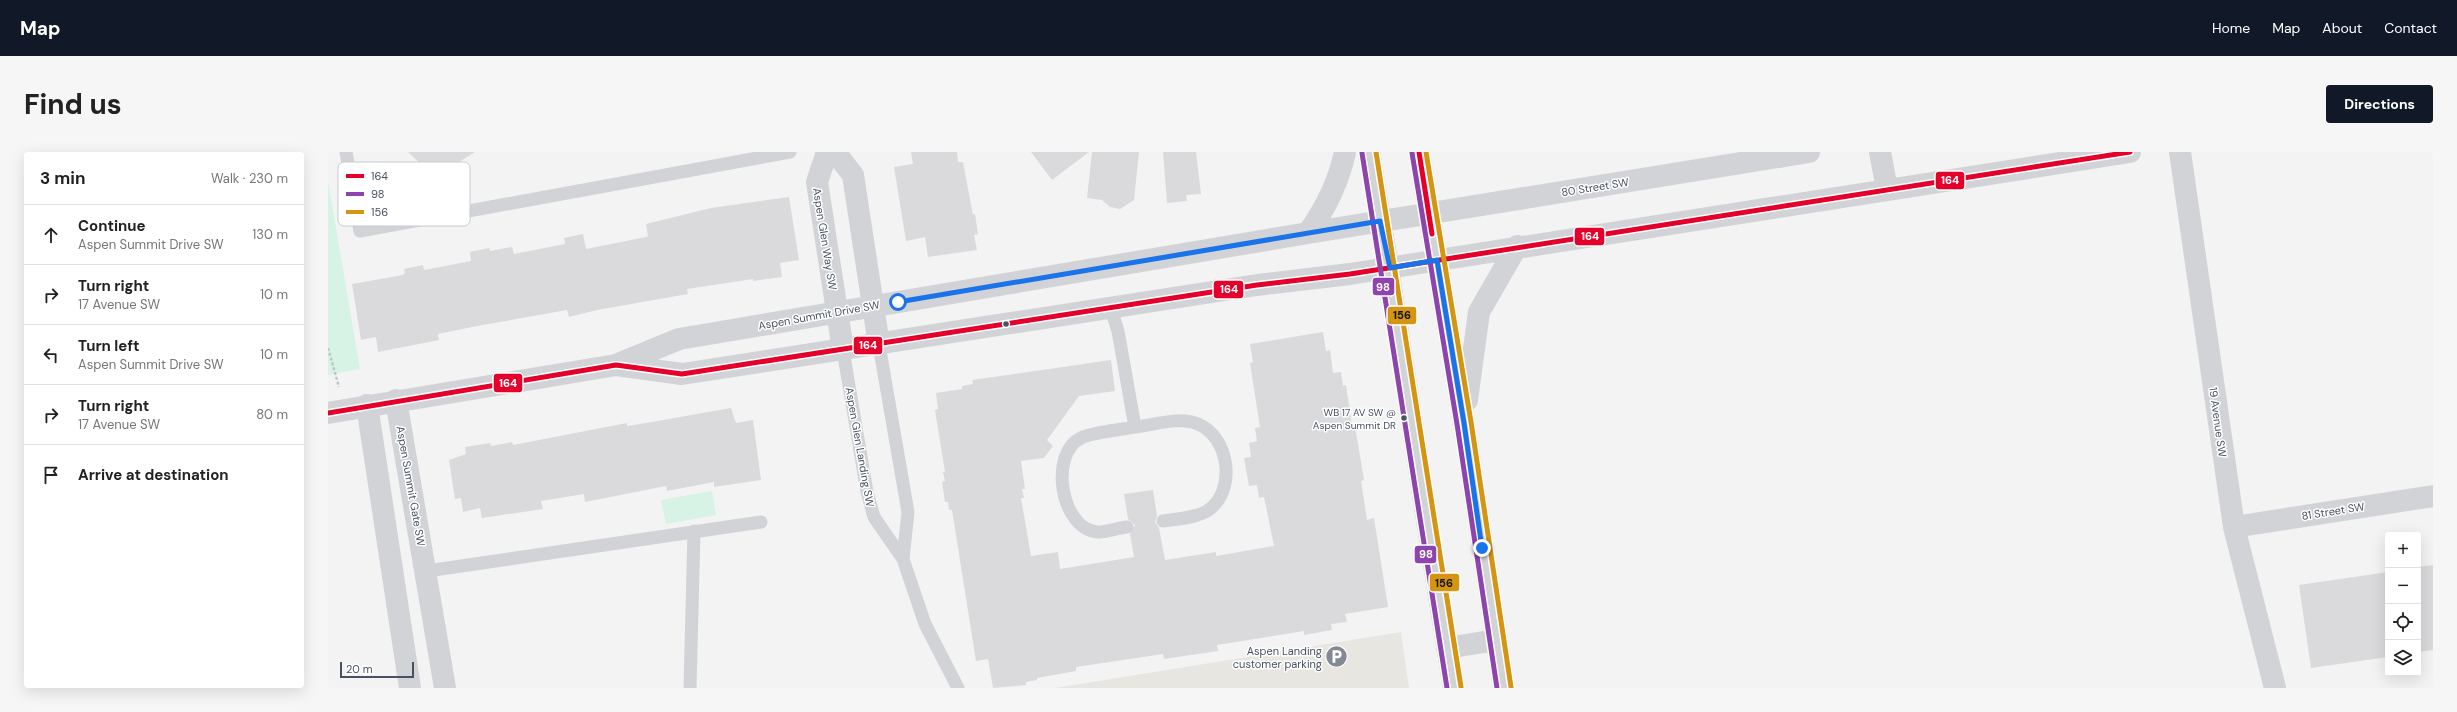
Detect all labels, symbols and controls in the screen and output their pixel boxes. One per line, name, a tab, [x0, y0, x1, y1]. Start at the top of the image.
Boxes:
text: Map	[20, 16, 60, 41]
text: Home	[2212, 19, 2250, 37]
text: Map	[2272, 19, 2300, 37]
text: About	[2322, 19, 2362, 37]
text: Contact	[2384, 19, 2437, 37]
button: Directions	[2326, 85, 2433, 123]
text: Find us	[24, 86, 122, 123]
legend	[338, 162, 470, 226]
text: 3 min	[40, 167, 85, 189]
text: 164	[371, 169, 388, 183]
text: Walk · 230 m	[211, 170, 288, 187]
line badge: 164	[1935, 171, 1965, 190]
text: 164	[1941, 173, 1959, 187]
street label: 80 Street SW	[1560, 175, 1630, 199]
text: 98	[371, 187, 384, 201]
street label: Aspen Glen Way SW	[810, 187, 840, 291]
text: 156	[371, 205, 388, 219]
text: Continue	[78, 216, 146, 236]
icon: ahead	[40, 224, 62, 246]
text: 130 m	[252, 226, 288, 243]
line badge: 164	[1574, 227, 1605, 246]
text: 164	[1581, 229, 1599, 243]
text: Aspen Summit Drive SW	[78, 236, 224, 253]
text: Turn right	[78, 276, 149, 296]
line badge: 98	[1372, 277, 1395, 296]
line badge: 164	[1213, 280, 1244, 299]
text: 98	[1376, 280, 1390, 294]
text: 164	[1220, 282, 1238, 296]
icon: right	[40, 284, 62, 306]
text: 10 m	[260, 286, 288, 303]
route start	[889, 293, 907, 311]
text: 17 Avenue SW	[78, 296, 160, 313]
street label: Aspen Summit Drive SW	[757, 297, 881, 333]
line badge: 156	[1387, 306, 1417, 325]
text: 156	[1393, 308, 1411, 322]
unlabelled marker	[1001, 319, 1011, 329]
text: Turn left	[78, 336, 139, 356]
line badge: 164	[853, 336, 883, 355]
text: 164	[859, 338, 877, 352]
icon: left	[40, 344, 62, 366]
text: 10 m	[260, 346, 288, 363]
text: Aspen Summit Drive SW	[78, 356, 224, 373]
line badge: 164	[493, 373, 523, 393]
text: 164	[499, 376, 517, 390]
street label: Aspen Glen Landing SW	[843, 386, 877, 508]
street label: 19 Avenue SW	[2206, 386, 2230, 458]
text: Turn right	[78, 396, 149, 416]
icon: right	[40, 404, 62, 426]
text: 80 m	[256, 406, 288, 423]
place label: WB 17 AV SW @ Aspen Summit DR	[1313, 406, 1396, 432]
marker: WB 17 AV SW @ Aspen Summit DR	[1399, 413, 1409, 423]
text: 17 Avenue SW	[78, 416, 160, 433]
street label: Aspen Summit Gate SW	[394, 425, 429, 547]
icon: arrive	[40, 464, 62, 486]
text: Arrive at destination	[78, 465, 229, 485]
street label: 81 Street SW	[2300, 499, 2366, 523]
map controls	[2385, 532, 2421, 676]
button: +	[2385, 532, 2421, 568]
route end	[1473, 539, 1491, 557]
line badge: 98	[1414, 545, 1437, 564]
text: 98	[1419, 547, 1433, 561]
button: −	[2385, 568, 2421, 604]
line badge: 156	[1429, 573, 1460, 592]
text: 156	[1435, 576, 1453, 590]
button: locate	[2385, 604, 2421, 640]
button: layers	[2385, 640, 2421, 676]
place label: Aspen Landing customer parking	[1233, 644, 1322, 671]
parking icon: Aspen Landing customer parking	[1324, 644, 1350, 670]
scale bar	[340, 660, 414, 679]
text: 20 m	[346, 662, 372, 676]

